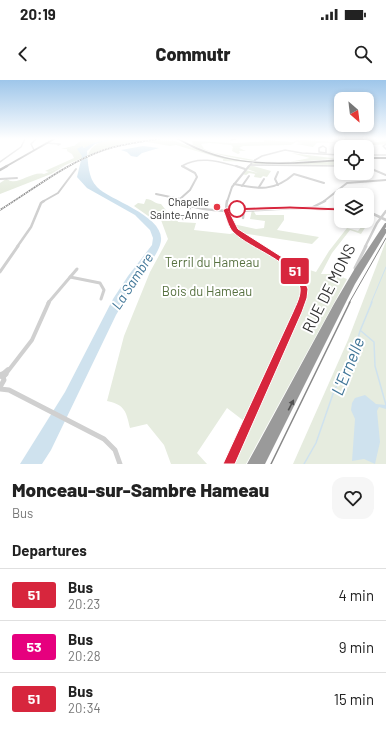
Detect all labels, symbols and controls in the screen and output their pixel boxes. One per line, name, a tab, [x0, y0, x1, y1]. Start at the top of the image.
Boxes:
text: 20:19	[20, 5, 56, 23]
icon: back	[12, 43, 34, 65]
text: Commutr	[155, 43, 231, 65]
icon: search	[352, 43, 374, 65]
north arrow	[334, 92, 374, 132]
map controls	[334, 92, 374, 228]
button: locate	[334, 140, 374, 180]
button: layers	[334, 188, 374, 228]
place label: Chapelle Sainte-Anne	[150, 195, 209, 221]
unlabelled marker	[228, 200, 246, 218]
marker: Chapelle Sainte-Anne	[212, 202, 222, 212]
street label: RUE DE MONS	[297, 240, 359, 336]
water label: La Sambre	[107, 250, 157, 312]
park label: Terril du Hameau	[165, 254, 259, 270]
line badge: 51	[277, 258, 313, 284]
text: 51	[289, 262, 301, 279]
park label: Bois du Hameau	[162, 283, 252, 299]
water label: L'Ernelle	[326, 334, 368, 398]
one-way arrow	[288, 399, 294, 410]
button: heart	[332, 477, 374, 519]
text: Monceau-sur-Sambre Hameau	[12, 478, 269, 501]
text: Bus	[12, 505, 33, 521]
text: Departures	[12, 541, 87, 559]
text: Bus	[68, 578, 93, 596]
text: 51	[28, 586, 40, 603]
text: 4 min	[338, 586, 374, 604]
text: 20:23	[68, 596, 100, 612]
text: Bus	[68, 630, 93, 648]
text: 53	[26, 638, 42, 655]
text: 9 min	[339, 638, 374, 656]
text: 20:28	[68, 648, 100, 664]
text: Bus	[68, 682, 93, 700]
text: 51	[28, 690, 40, 707]
text: 15 min	[334, 690, 374, 708]
text: 20:34	[68, 700, 101, 716]

